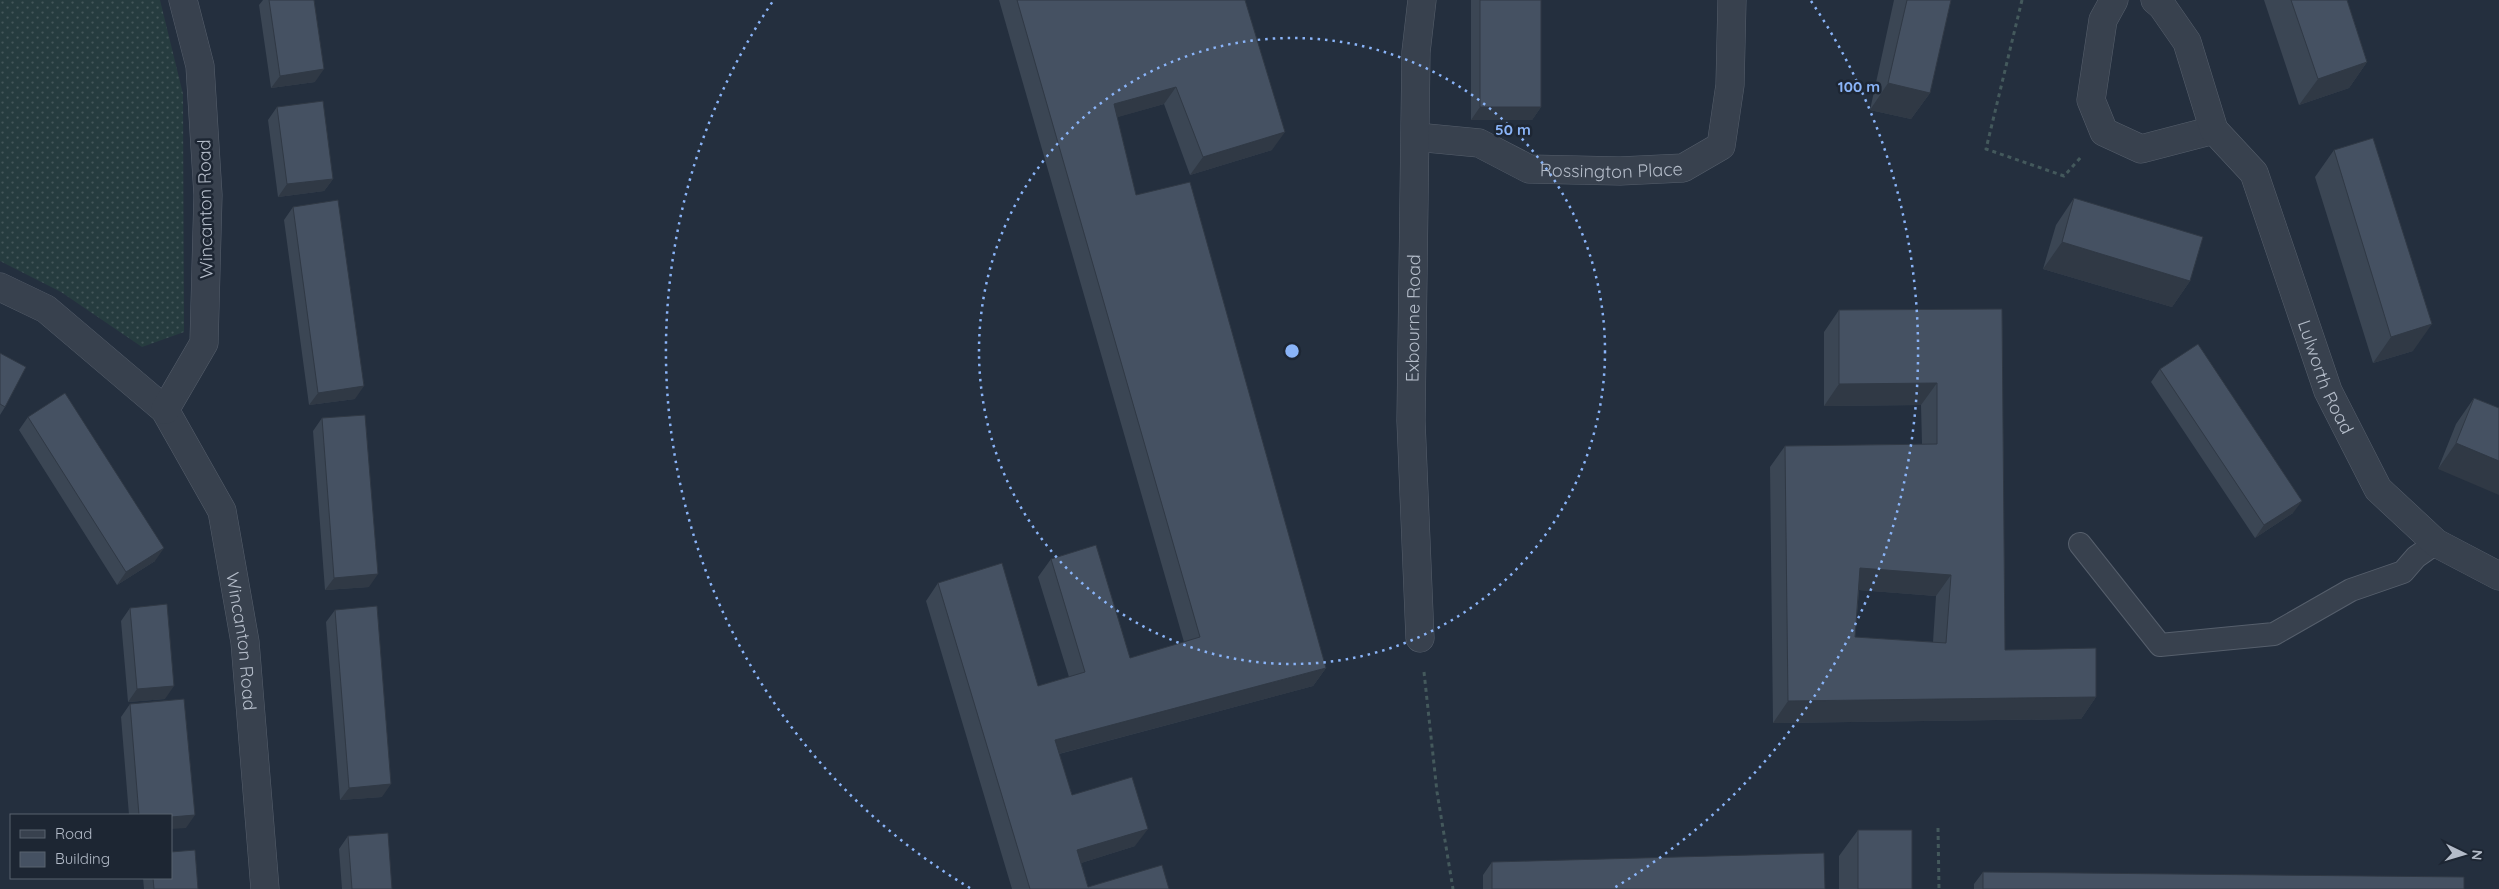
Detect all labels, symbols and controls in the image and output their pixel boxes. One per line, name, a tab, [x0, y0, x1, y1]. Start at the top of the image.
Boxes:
text: 100 m	[1838, 77, 1880, 96]
text: 50 m	[1495, 120, 1531, 139]
street label: Wincanton Road	[192, 139, 218, 279]
street label: Rossington Place	[1540, 157, 1683, 183]
street label: Exbourne Road	[1400, 254, 1425, 382]
street label: Lulworth Road	[2293, 317, 2359, 438]
centre of rings	[1283, 342, 1301, 360]
street label: Wincanton Road	[221, 570, 262, 711]
legend	[10, 814, 172, 879]
text: Road	[55, 824, 92, 843]
north arrow	[2439, 829, 2489, 879]
text: Building	[55, 849, 110, 868]
text: N	[2468, 849, 2486, 861]

